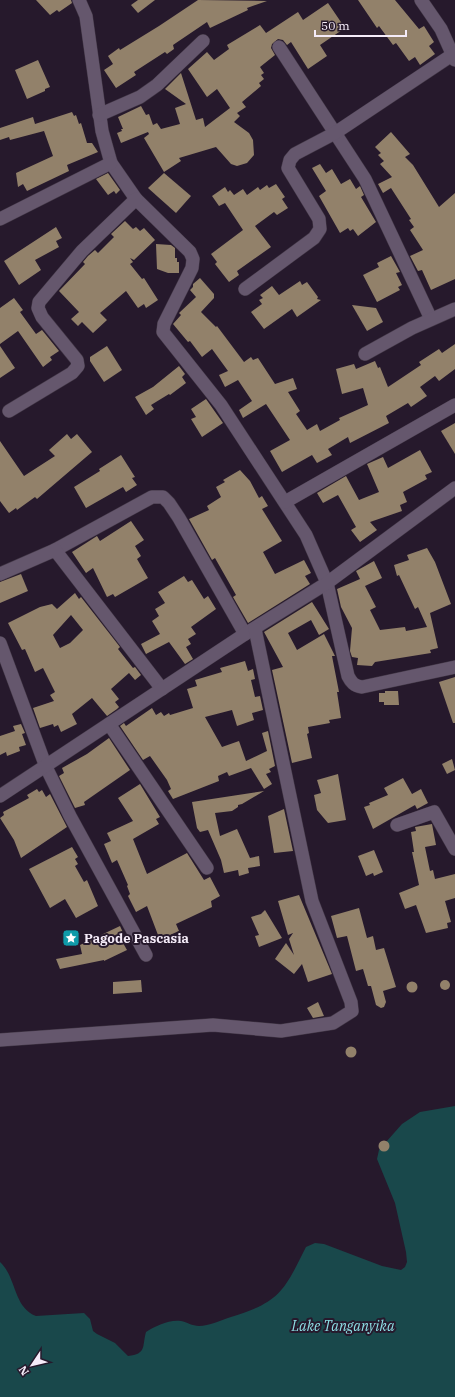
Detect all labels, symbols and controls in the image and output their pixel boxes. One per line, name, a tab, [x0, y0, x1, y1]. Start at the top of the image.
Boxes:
scale bar	[315, 12, 406, 38]
text: 50 m	[321, 18, 350, 33]
place icon: Pagode Pascasia	[61, 928, 81, 948]
place label: Pagode Pascasia	[84, 930, 190, 947]
water label: Lake Tanganyika	[291, 1317, 395, 1335]
north arrow	[12, 1345, 52, 1385]
text: N	[15, 1363, 32, 1378]

